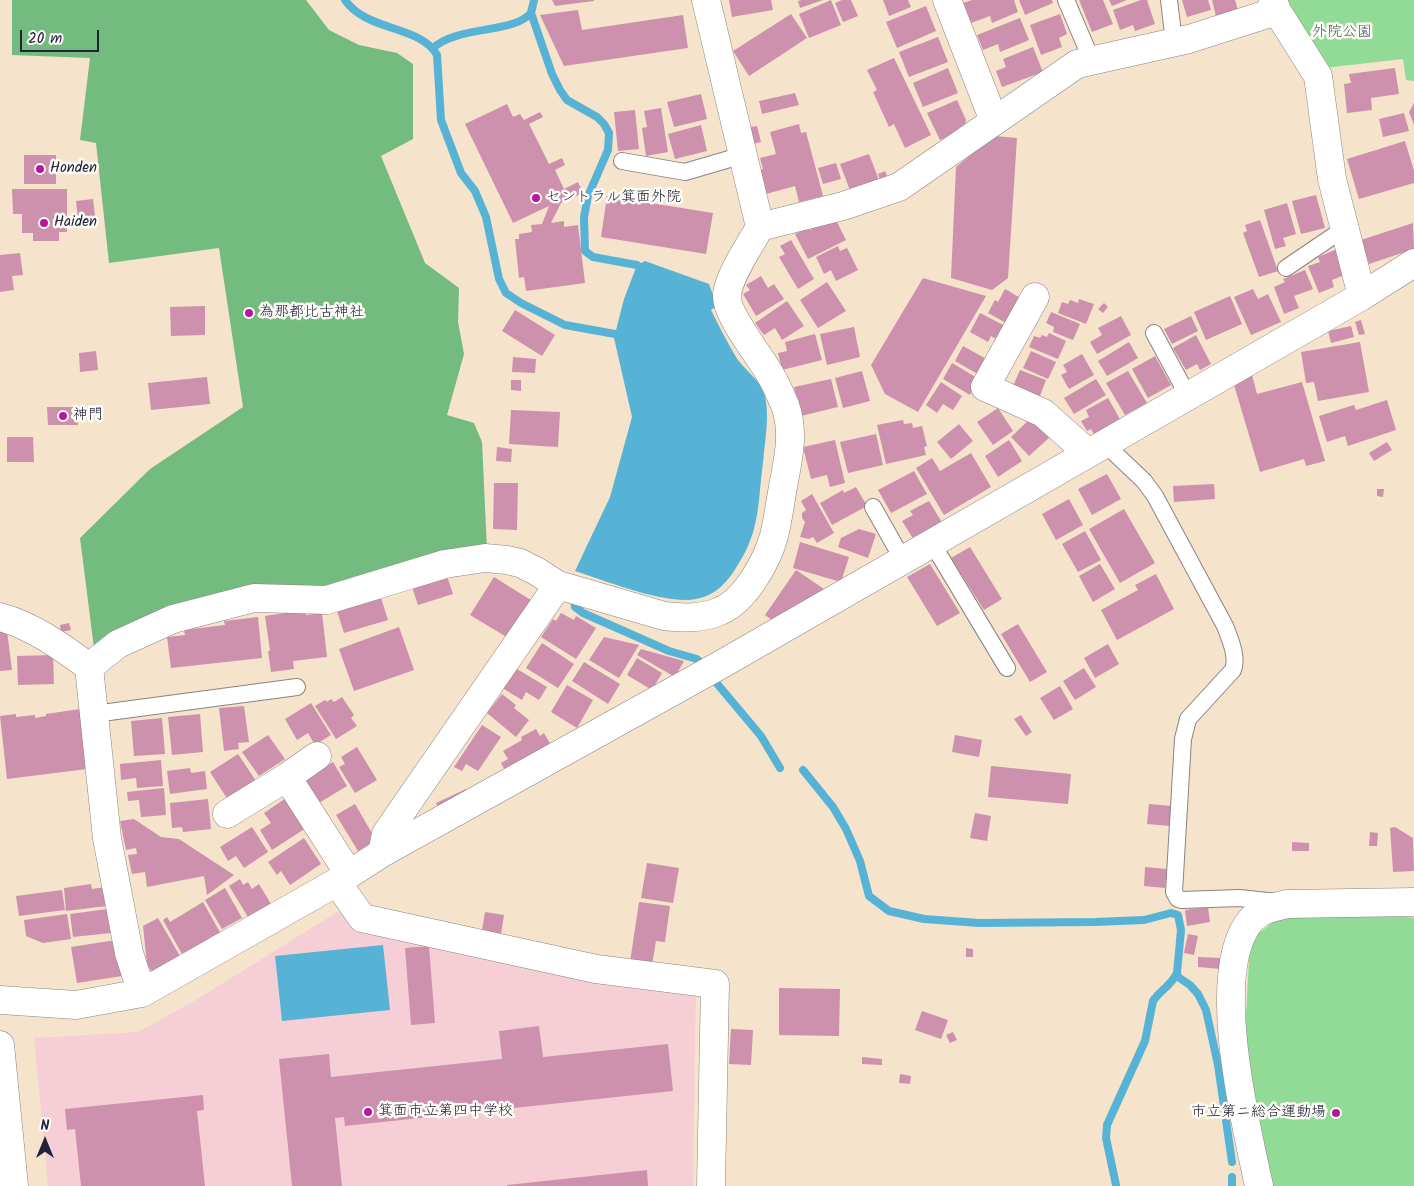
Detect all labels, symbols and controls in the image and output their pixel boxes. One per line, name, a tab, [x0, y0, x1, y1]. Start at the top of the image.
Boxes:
scale bar	[22, 20, 101, 52]
park label: 外院公園	[1312, 24, 1372, 42]
text: 20 m	[28, 27, 62, 51]
place label: Honden	[50, 160, 97, 178]
marker: Honden	[34, 163, 46, 175]
place label: セントラル箕面外院	[546, 189, 681, 207]
marker: セントラル箕面外院	[530, 192, 542, 204]
place label: Haiden	[54, 214, 97, 232]
marker: Haiden	[38, 217, 50, 229]
place label: 為那都比古神社	[259, 304, 364, 322]
marker: 為那都比古神社	[243, 307, 255, 319]
place label: 神門	[73, 407, 103, 425]
marker: 神門	[57, 410, 69, 422]
place label: 箕面市立第四中学校	[378, 1103, 513, 1121]
place label: 市立第ニ総合運動場	[1191, 1104, 1326, 1122]
marker: 箕面市立第四中学校	[362, 1106, 374, 1118]
marker: 市立第ニ総合運動場	[1330, 1107, 1342, 1119]
text: N	[41, 1115, 49, 1137]
north arrow	[20, 1116, 70, 1166]

